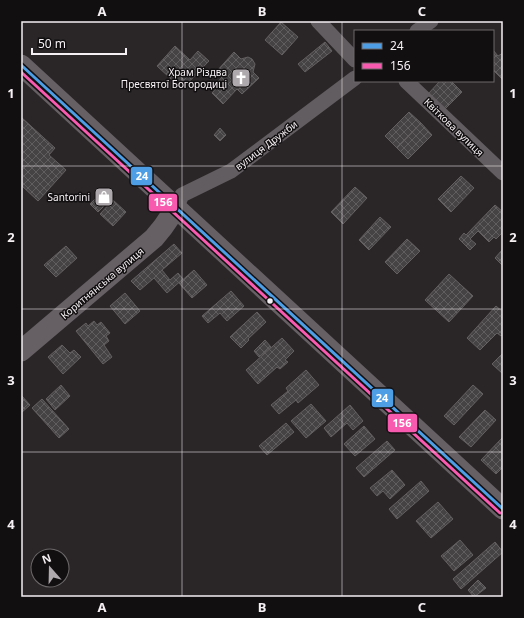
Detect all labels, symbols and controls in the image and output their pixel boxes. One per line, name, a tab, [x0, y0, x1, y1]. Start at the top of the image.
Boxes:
text: A	[98, 2, 107, 20]
text: B	[258, 2, 266, 20]
text: C	[418, 2, 426, 20]
scale bar	[32, 30, 126, 56]
legend	[354, 30, 494, 82]
text: 50 m	[38, 35, 66, 52]
text: 24	[390, 37, 404, 54]
text: 156	[390, 57, 411, 74]
place label: Храм Різдва Пресвятої Богородиці	[121, 65, 227, 91]
church icon: Храм Різдва Пресвятої Богородиці	[230, 67, 252, 89]
text: 1	[7, 84, 15, 102]
text: 1	[509, 84, 517, 102]
street label: Квіткова вулиця	[421, 95, 487, 159]
street label: вулиця Дружби	[232, 117, 300, 173]
line badge: 24	[130, 166, 153, 186]
text: 24	[136, 168, 149, 183]
shop icon: Santorini	[93, 186, 115, 208]
place label: Santorini	[48, 190, 90, 204]
line badge: 156	[148, 193, 178, 212]
text: 156	[154, 194, 172, 209]
text: 2	[7, 228, 15, 246]
text: 2	[509, 228, 517, 246]
street label: Коритнянська вулиця	[57, 244, 147, 322]
unlabelled marker	[265, 296, 275, 306]
text: 3	[7, 371, 15, 389]
text: 3	[509, 371, 517, 389]
line badge: 24	[371, 388, 394, 408]
text: 24	[376, 390, 389, 405]
line badge: 156	[387, 413, 418, 433]
text: 156	[393, 415, 411, 430]
text: 4	[7, 515, 15, 533]
text: 4	[509, 515, 517, 533]
north arrow	[30, 548, 70, 588]
text: N	[40, 550, 53, 567]
text: A	[98, 598, 107, 616]
text: B	[258, 598, 266, 616]
text: C	[418, 598, 426, 616]

